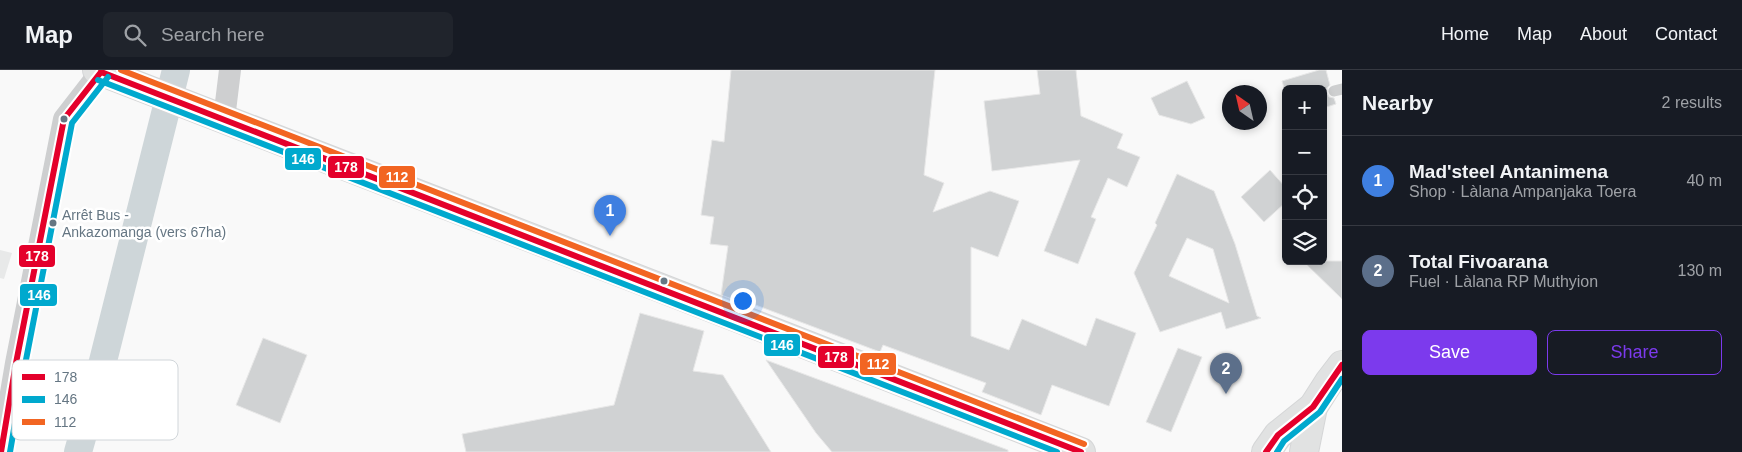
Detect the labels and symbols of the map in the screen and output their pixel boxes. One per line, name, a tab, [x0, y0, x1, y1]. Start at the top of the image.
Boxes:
north arrow	[1222, 85, 1267, 130]
unlabelled marker	[59, 114, 69, 124]
line badge: 146	[284, 147, 322, 171]
text: 146	[291, 151, 315, 167]
line badge: 178	[327, 155, 365, 179]
text: 178	[334, 159, 358, 175]
line badge: 112	[378, 165, 416, 189]
text: 112	[386, 169, 409, 185]
pin: 1	[594, 195, 626, 236]
place label: Arrêt Bus - Ankazomanga (vers 67ha)	[62, 207, 226, 240]
marker: Arrêt Bus - Ankazomanga (vers 67ha)	[48, 218, 58, 228]
line badge: 178	[18, 244, 56, 268]
text: 178	[25, 248, 49, 264]
unlabelled marker	[659, 276, 669, 286]
line badge: 146	[19, 283, 58, 307]
text: 146	[27, 287, 51, 303]
your location	[730, 288, 756, 314]
line badge: 146	[763, 333, 801, 357]
text: 146	[770, 337, 794, 353]
line badge: 178	[817, 345, 855, 369]
text: 178	[824, 349, 848, 365]
line badge: 112	[859, 352, 897, 376]
pin: 2	[1210, 353, 1242, 394]
text: 112	[867, 356, 890, 372]
legend	[12, 360, 178, 440]
text: 178	[54, 369, 78, 385]
text: 146	[54, 391, 78, 407]
text: 112	[54, 414, 77, 430]

